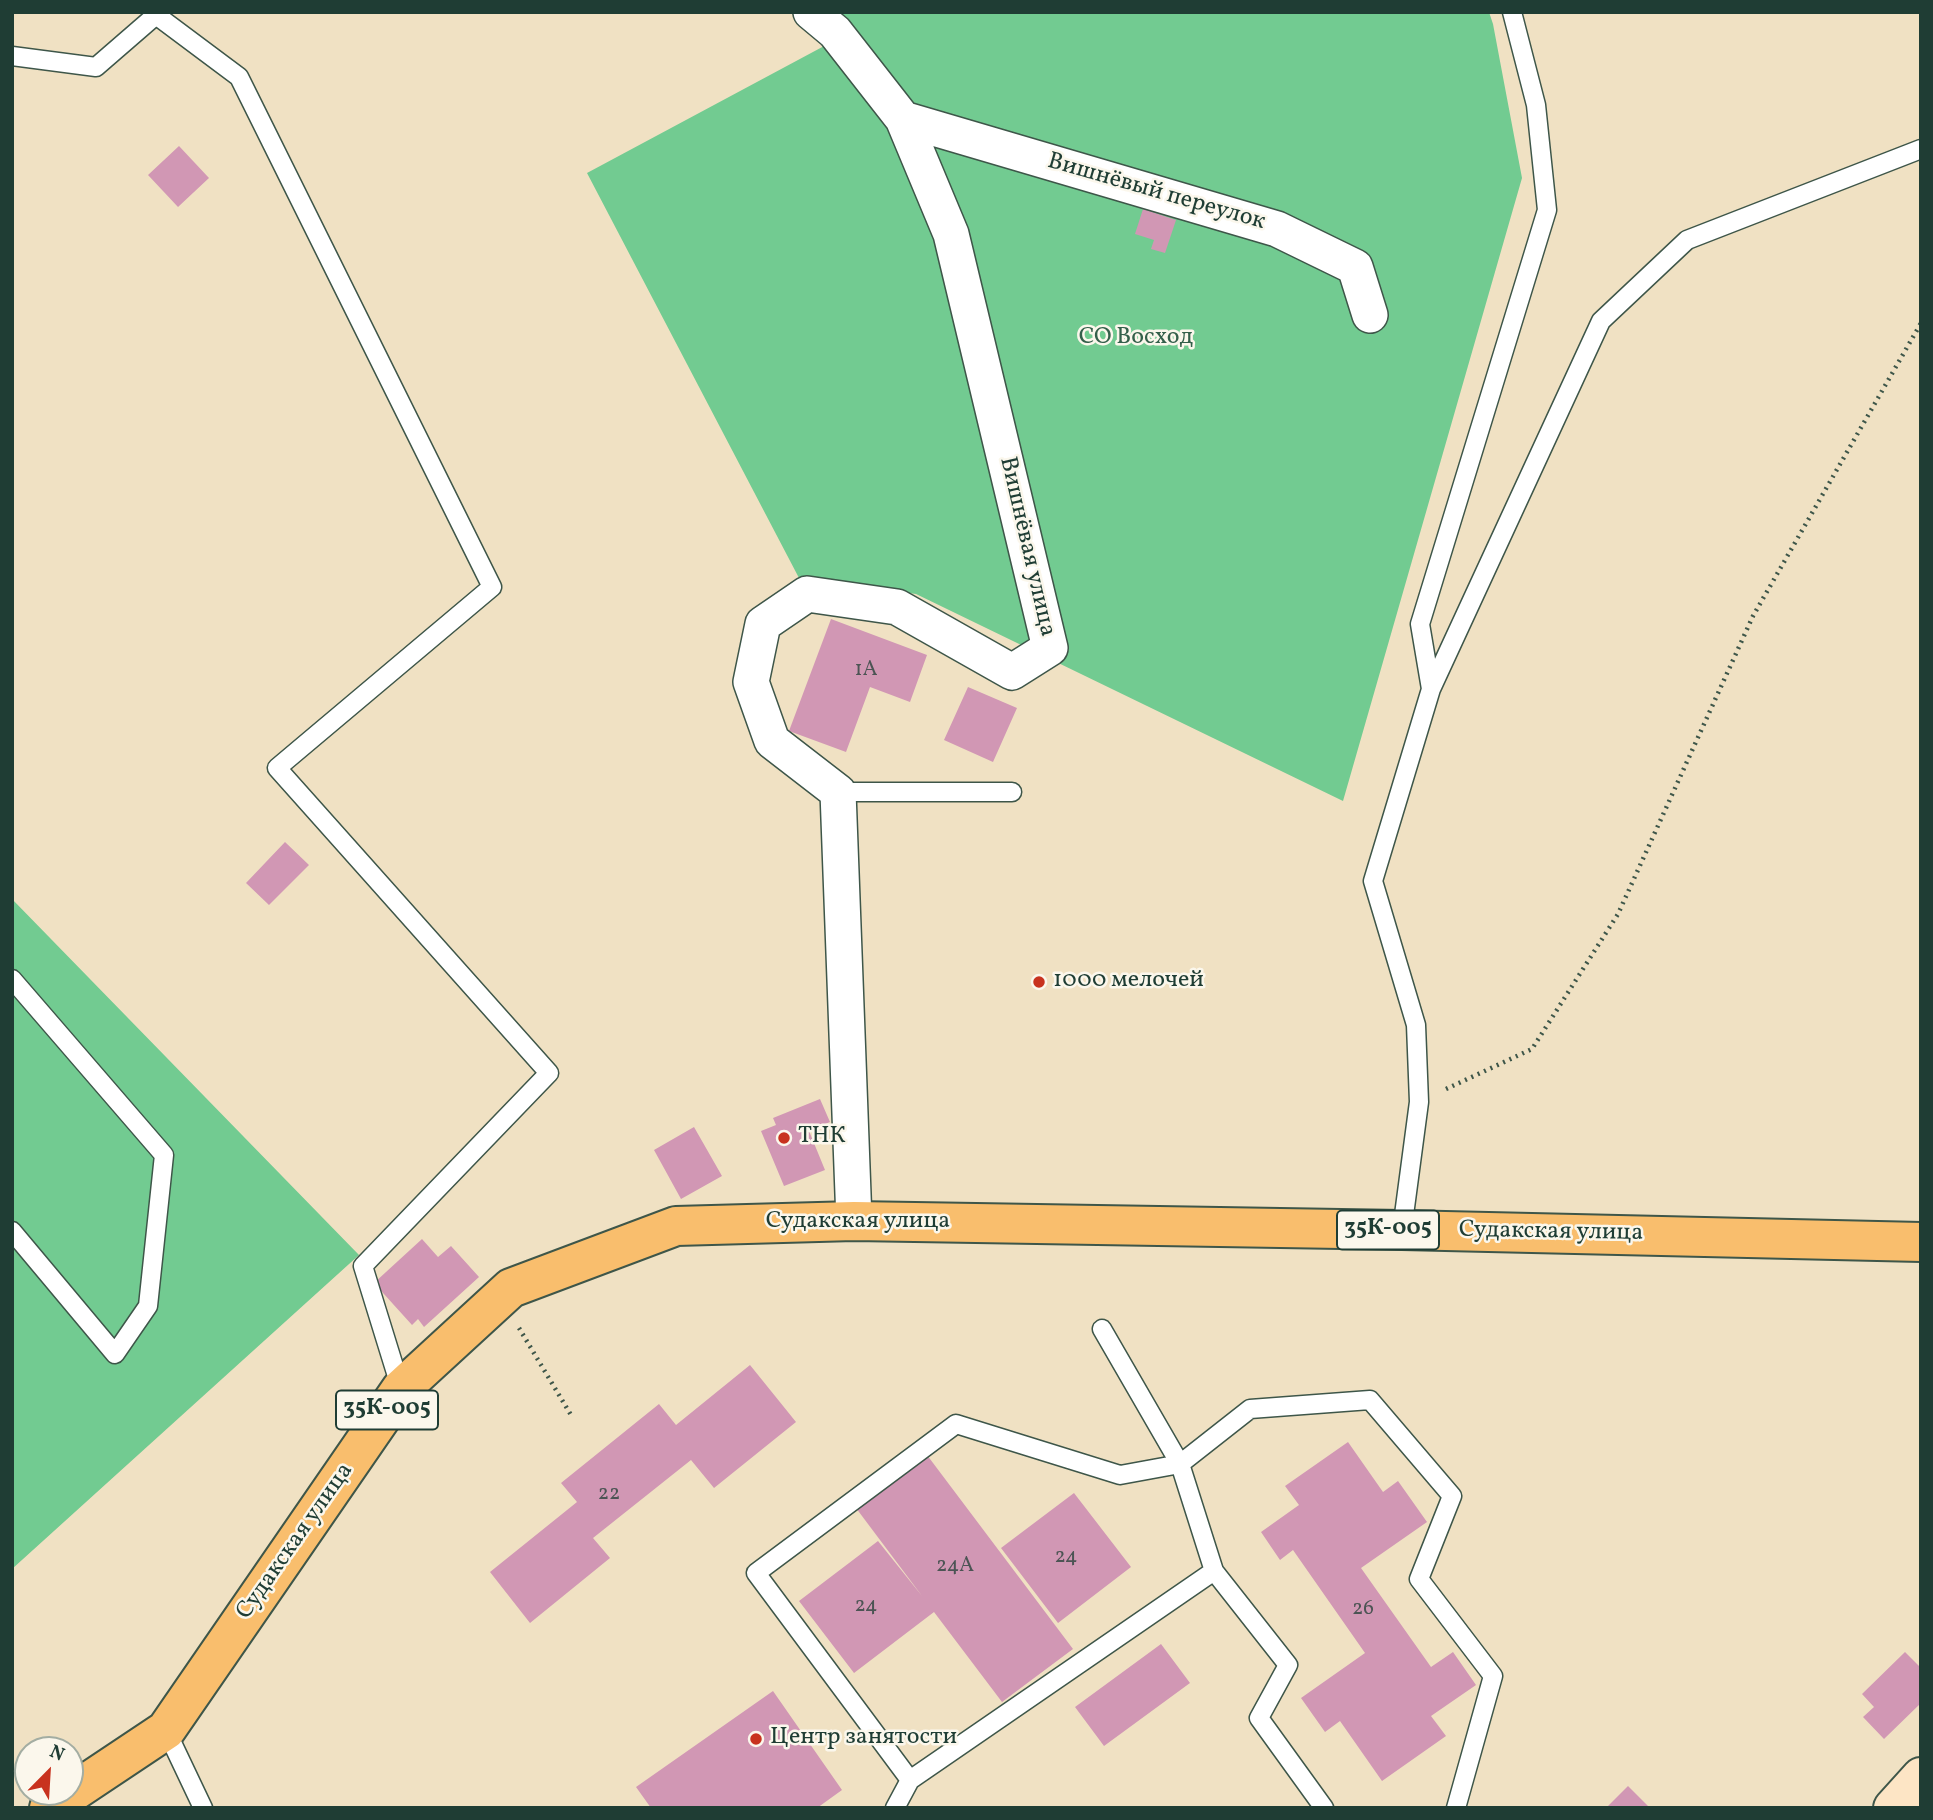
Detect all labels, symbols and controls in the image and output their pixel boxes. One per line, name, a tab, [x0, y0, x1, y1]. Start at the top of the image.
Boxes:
street label: Вишнёвый переулок	[1044, 148, 1268, 238]
park label: СО Восход	[1079, 325, 1193, 353]
street label: Вишнёвая улица	[991, 454, 1061, 640]
house number: 1А	[855, 658, 877, 684]
place label: 1000 мелочей	[1053, 968, 1204, 996]
marker: 1000 мелочей	[1031, 974, 1047, 990]
place label: ТНК	[798, 1124, 846, 1152]
marker: ТНК	[776, 1130, 792, 1146]
street label: Судакская улица	[766, 1209, 950, 1237]
road number: 35К-005	[1337, 1210, 1439, 1250]
street label: Судакская улица	[1458, 1217, 1644, 1249]
road number: 35К-005	[336, 1390, 438, 1429]
street label: Судакская улица	[231, 1458, 361, 1626]
house number: 22	[598, 1482, 620, 1508]
house number: 24	[1054, 1545, 1078, 1571]
house number: 24А	[936, 1554, 974, 1580]
house number: 24	[854, 1594, 878, 1620]
house number: 26	[1352, 1597, 1374, 1623]
place label: Центр занятости	[770, 1725, 957, 1753]
marker: Центр занятости	[748, 1731, 764, 1747]
north arrow	[14, 1736, 84, 1806]
text: N	[45, 1739, 68, 1768]

